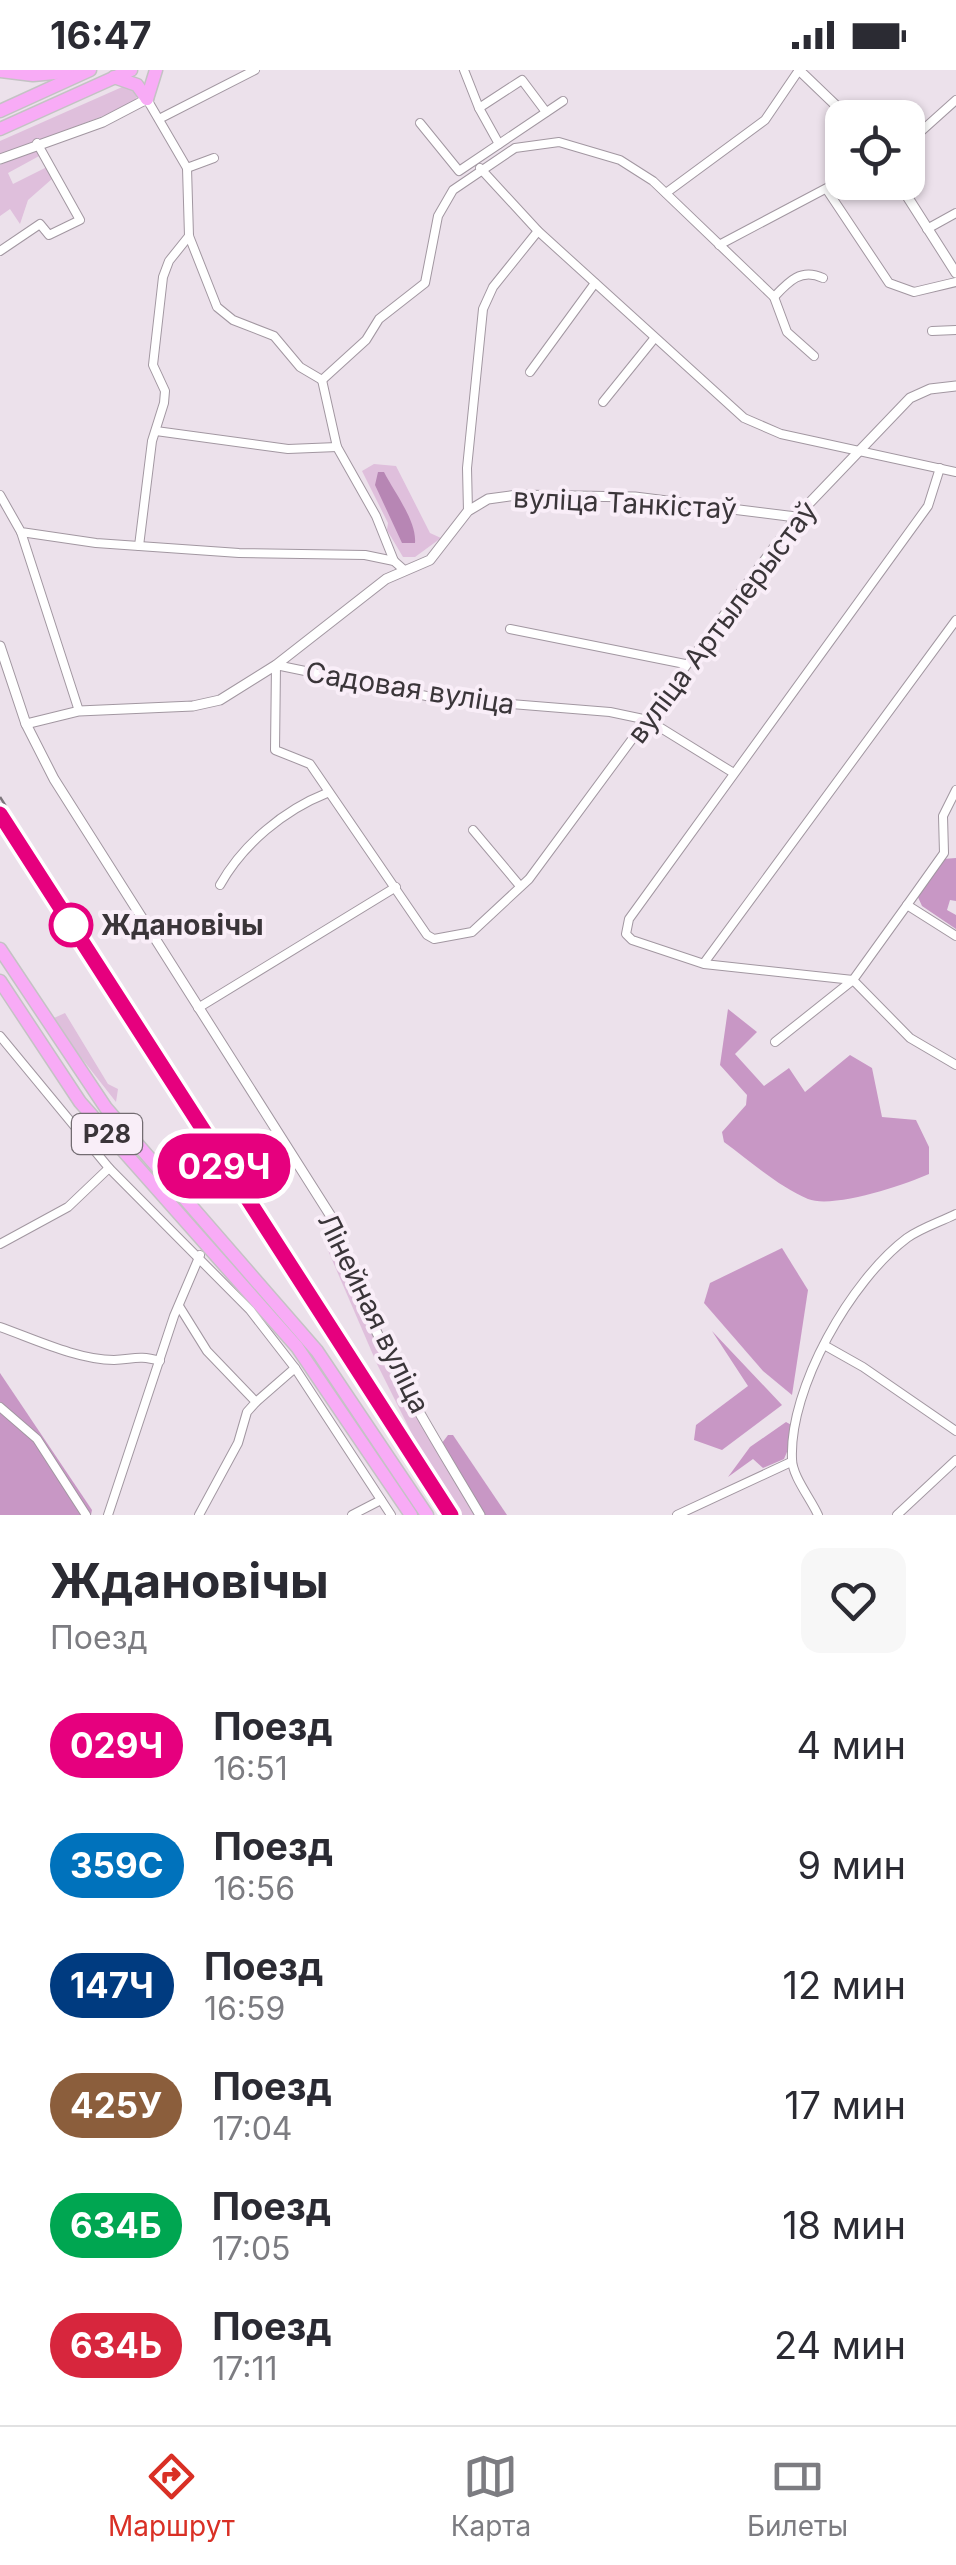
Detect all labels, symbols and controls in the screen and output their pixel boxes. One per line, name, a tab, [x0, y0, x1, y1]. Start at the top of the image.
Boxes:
text: 16:47	[50, 12, 152, 58]
map controls	[825, 100, 925, 200]
button: locate	[825, 100, 925, 200]
street label: вуліца Танкістаў	[512, 480, 738, 526]
street label: вуліца Артылерыстаў	[620, 494, 824, 750]
street label: Садовая вуліца	[303, 655, 517, 721]
marker: Ждановічы	[50, 904, 92, 946]
place label: Ждановічы	[101, 908, 264, 942]
road number: Р28	[72, 1114, 142, 1154]
line badge: 029Ч	[154, 1134, 294, 1198]
text: 029Ч	[177, 1145, 271, 1187]
street label: Лінейная вуліца	[311, 1207, 437, 1419]
button: heart	[801, 1548, 906, 1653]
text: Ждановічы	[50, 1551, 329, 1610]
text: Поезд	[50, 1618, 148, 1657]
text: Поезд	[213, 1703, 333, 1749]
text: 4 мин	[797, 1722, 906, 1768]
text: 029Ч	[70, 1724, 163, 1766]
text: 16:51	[213, 1749, 288, 1788]
text: Поезд	[214, 1823, 333, 1869]
text: 9 мин	[798, 1842, 906, 1888]
text: 359С	[70, 1844, 164, 1886]
text: 16:56	[214, 1869, 295, 1908]
text: Поезд	[204, 1943, 323, 1989]
text: 12 мин	[782, 1962, 906, 2008]
text: 147Ч	[70, 1964, 154, 2006]
text: 16:59	[204, 1989, 285, 2028]
text: Поезд	[212, 2063, 332, 2109]
text: 17 мин	[784, 2082, 906, 2128]
text: 425У	[70, 2084, 162, 2126]
text: 17:04	[212, 2109, 293, 2148]
text: Поезд	[212, 2183, 331, 2229]
text: 18 мин	[782, 2202, 906, 2248]
text: 634Б	[70, 2204, 162, 2246]
text: 17:05	[212, 2229, 291, 2268]
text: Поезд	[212, 2303, 332, 2349]
text: 24 мин	[774, 2322, 906, 2368]
text: 634Ь	[70, 2324, 162, 2366]
text: 17:11	[212, 2349, 277, 2388]
tab: Маршрут	[108, 2449, 235, 2543]
tab: Карта	[451, 2449, 531, 2543]
tab: Билеты	[747, 2449, 848, 2543]

